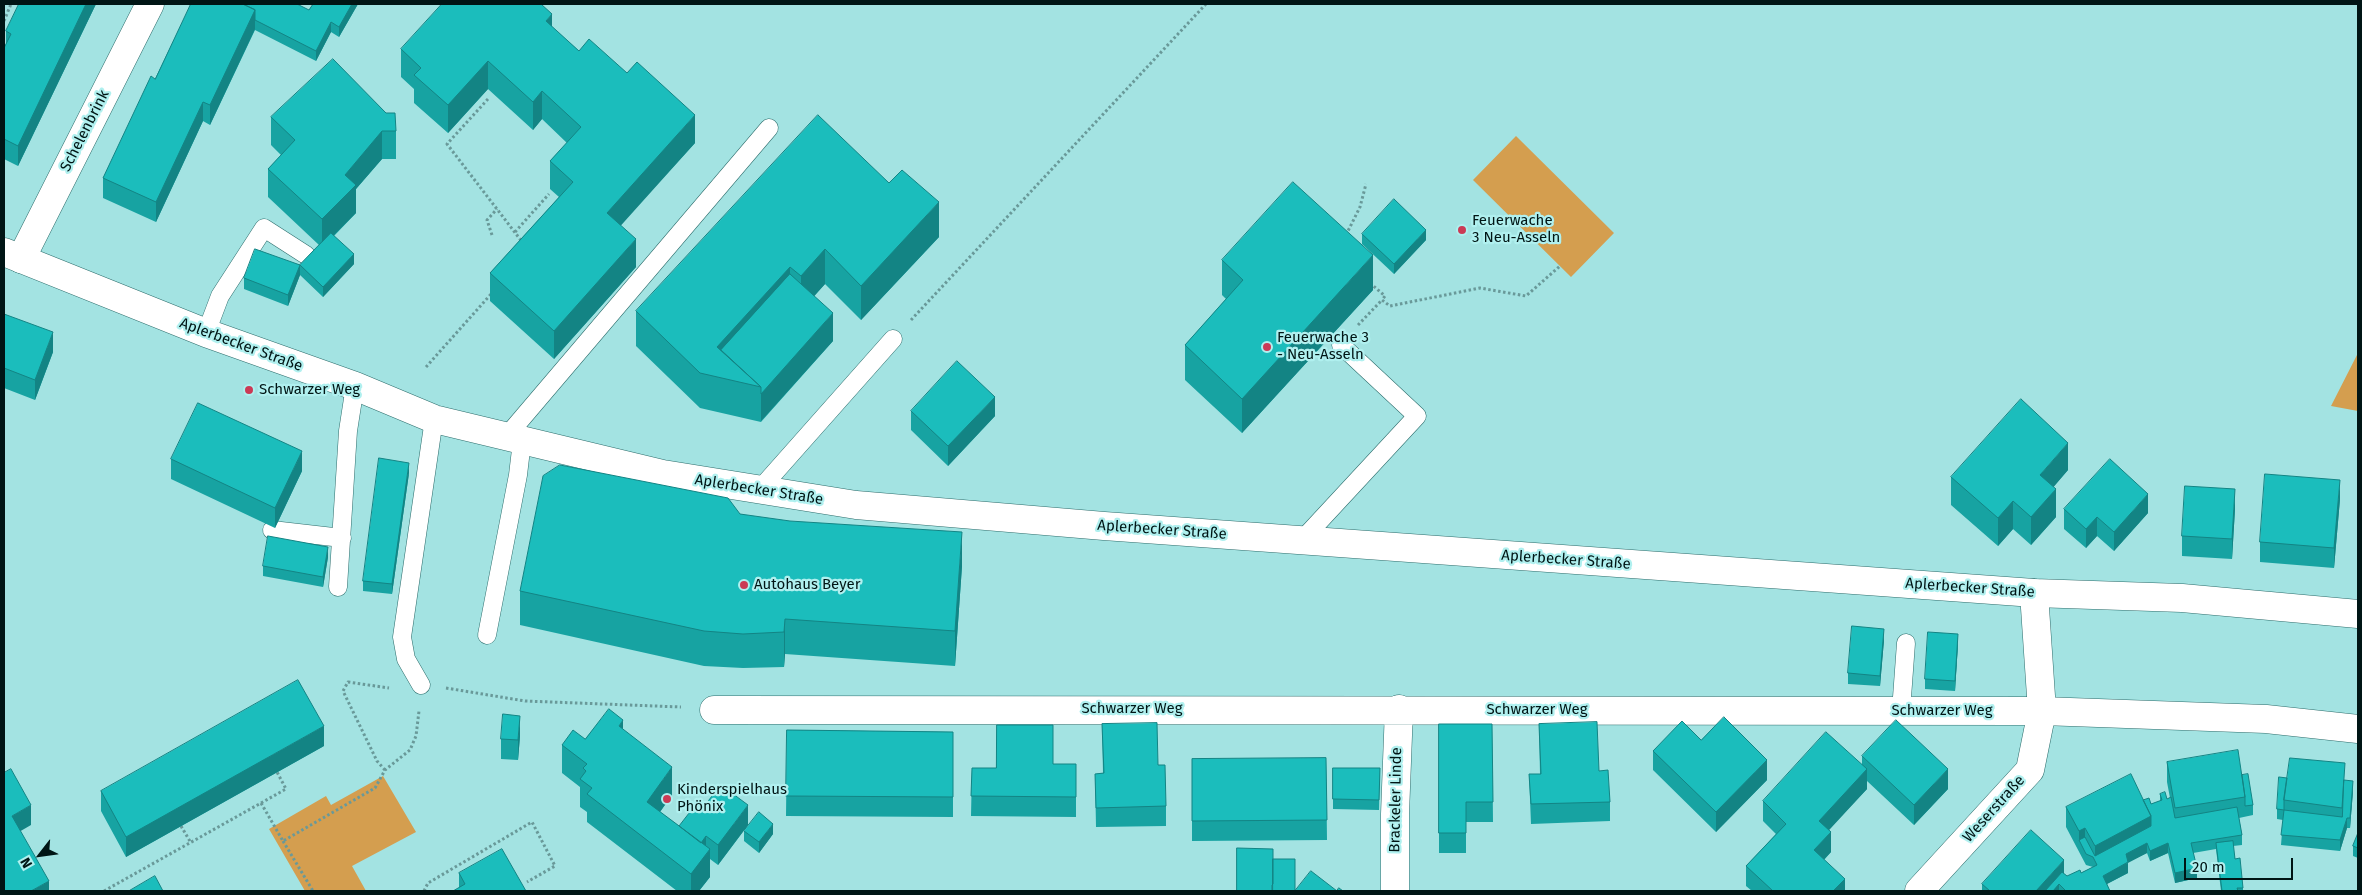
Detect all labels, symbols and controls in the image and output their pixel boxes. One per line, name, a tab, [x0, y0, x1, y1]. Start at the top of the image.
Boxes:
street label: Schelenbrink	[57, 87, 113, 175]
place label: Feuerwache 3 Neu-Asseln	[1472, 212, 1560, 247]
marker: Feuerwache 3 Neu-Asseln	[1456, 224, 1468, 236]
street label: Aplerbecker Straße	[177, 314, 305, 376]
place label: Feuerwache 3 - Neu-Asseln	[1277, 329, 1369, 364]
marker: Feuerwache 3 - Neu-Asseln	[1261, 341, 1273, 353]
place label: Schwarzer Weg	[259, 381, 360, 399]
marker: Schwarzer Weg	[243, 384, 255, 396]
street label: Aplerbecker Straße	[694, 471, 824, 509]
street label: Aplerbecker Straße	[1097, 517, 1227, 543]
street label: Aplerbecker Straße	[1501, 547, 1631, 573]
street label: Aplerbecker Straße	[1905, 575, 2035, 601]
place label: Autohaus Beyer	[754, 576, 860, 594]
marker: Autohaus Beyer	[738, 579, 750, 591]
street label: Schwarzer Weg	[1081, 700, 1183, 718]
street label: Schwarzer Weg	[1486, 701, 1588, 719]
street label: Schwarzer Weg	[1891, 702, 1993, 720]
street label: Brackeler Linde	[1386, 747, 1406, 853]
street label: Weserstraße	[1959, 772, 2029, 846]
place label: Kinderspielhaus Phönix	[677, 781, 787, 816]
marker: Kinderspielhaus Phönix	[661, 793, 673, 805]
north arrow	[15, 830, 65, 880]
scale bar	[2187, 848, 2296, 880]
text: N	[17, 854, 36, 871]
text: 20 m	[2192, 858, 2225, 876]

